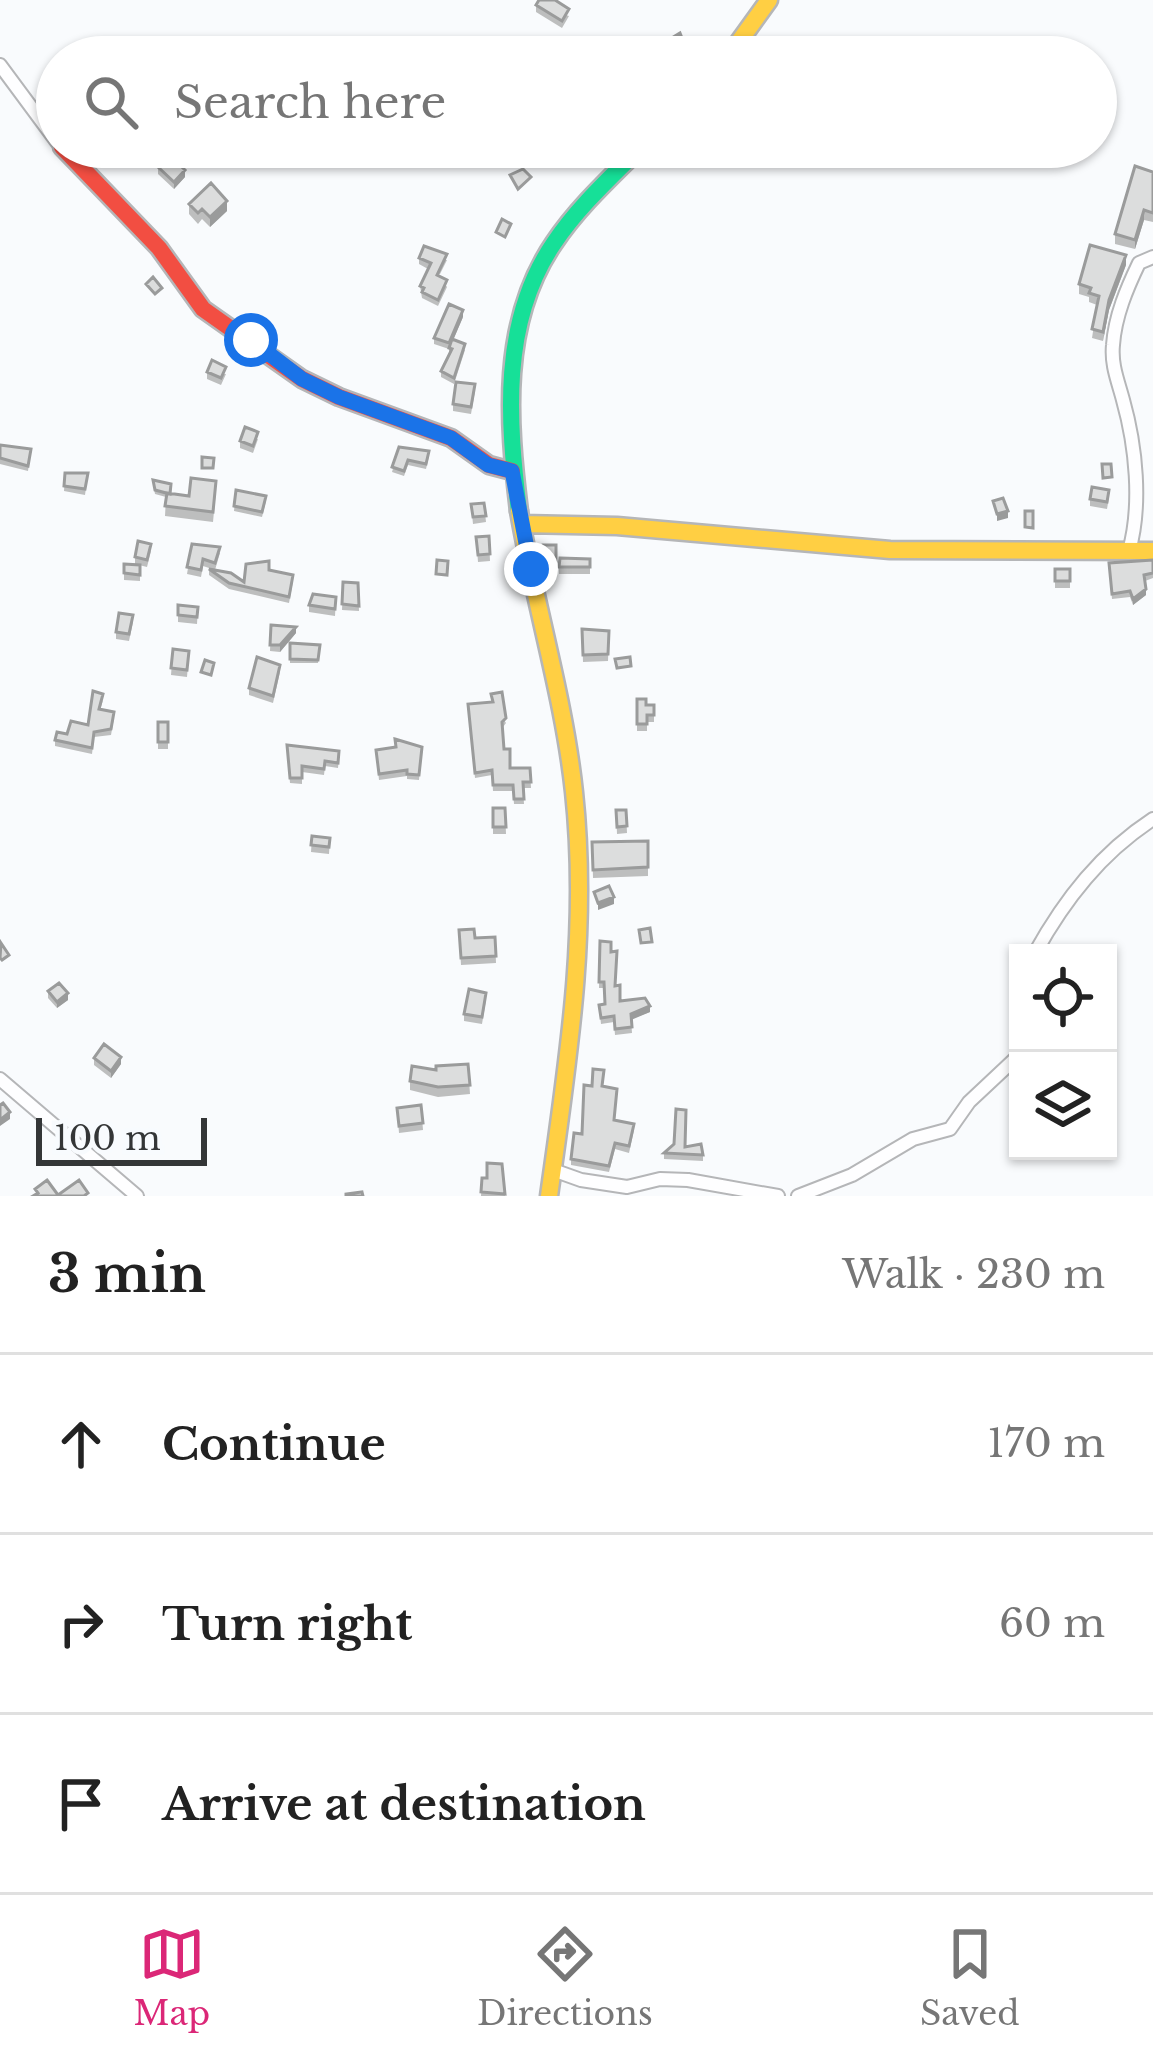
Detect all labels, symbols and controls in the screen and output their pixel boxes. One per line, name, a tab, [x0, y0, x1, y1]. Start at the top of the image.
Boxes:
search box	[36, 36, 1117, 168]
icon: search	[78, 69, 144, 135]
text: Search here	[174, 74, 446, 130]
route start	[224, 313, 278, 367]
route end	[504, 542, 558, 596]
map controls	[1009, 944, 1117, 1160]
button: locate	[1009, 944, 1117, 1052]
button: layers	[1009, 1052, 1117, 1160]
scale bar	[36, 1112, 207, 1165]
text: 100 m	[54, 1118, 161, 1159]
text: 3 min	[48, 1243, 206, 1306]
text: Walk · 230 m	[842, 1250, 1105, 1299]
icon: ahead	[48, 1411, 114, 1477]
text: Continue	[162, 1416, 386, 1472]
text: 170 m	[987, 1419, 1105, 1468]
icon: right	[48, 1591, 114, 1657]
text: Turn right	[162, 1596, 412, 1652]
text: 60 m	[999, 1599, 1105, 1648]
icon: arrive	[48, 1771, 114, 1837]
text: Arrive at destination	[162, 1776, 646, 1832]
tab: Map	[134, 1921, 210, 2034]
tab: Directions	[477, 1921, 653, 2034]
tab: Saved	[920, 1921, 1019, 2034]

